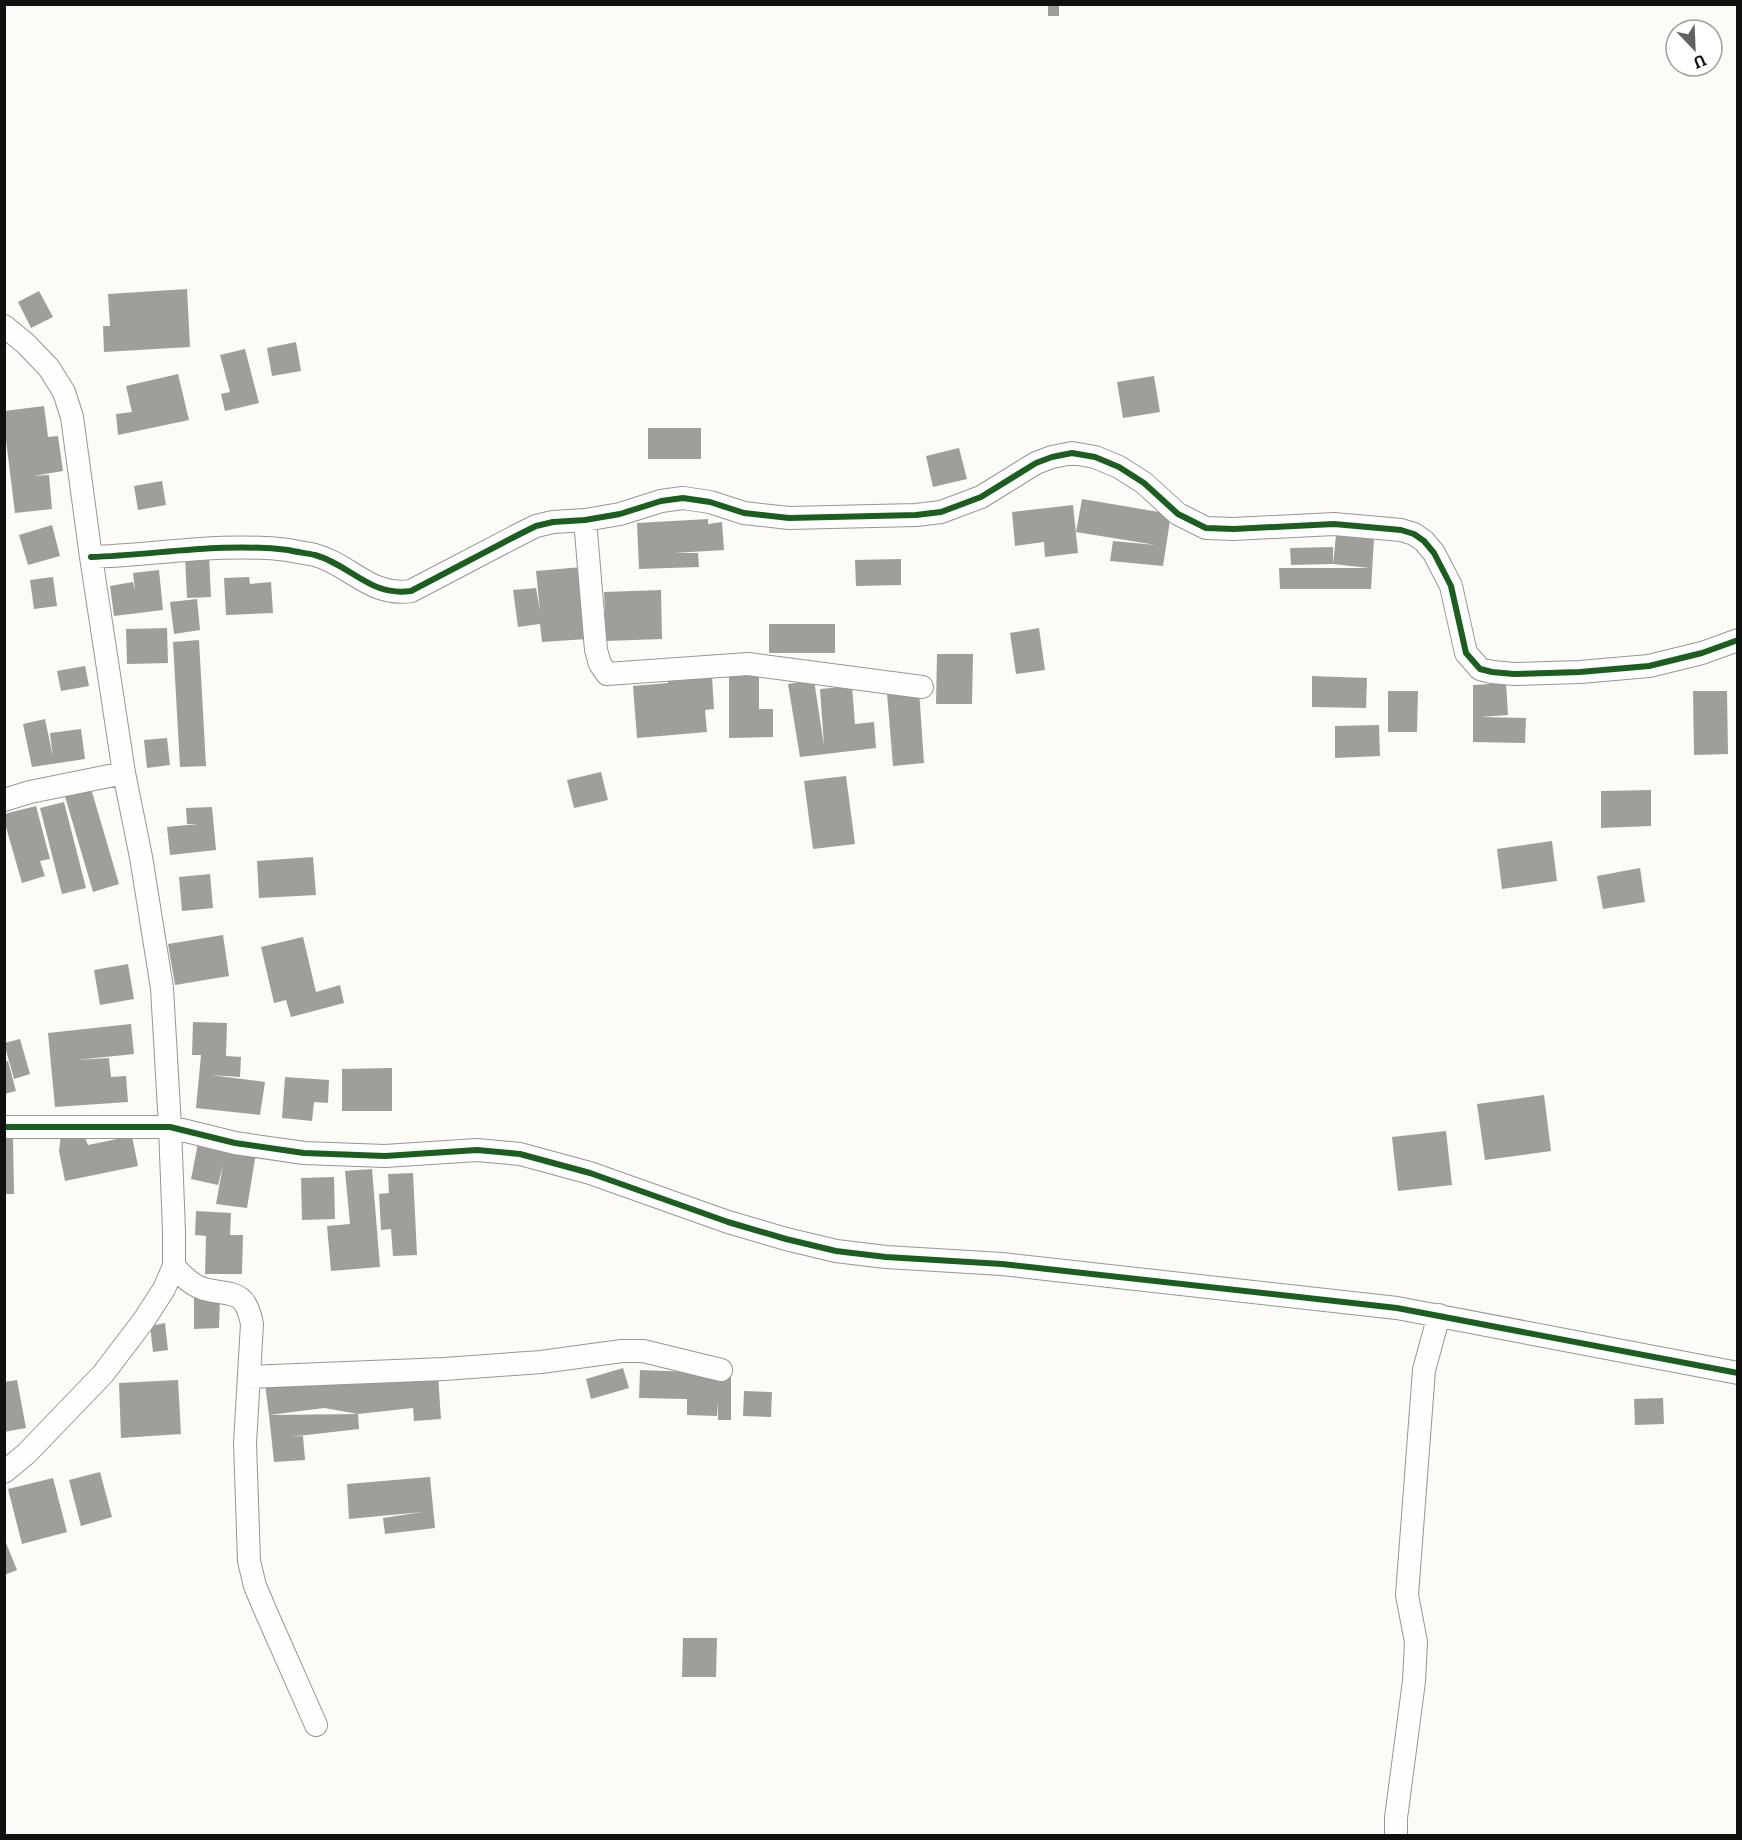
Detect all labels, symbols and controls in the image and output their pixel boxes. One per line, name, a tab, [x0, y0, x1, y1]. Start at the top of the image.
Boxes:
north arrow	[1664, 18, 1724, 78]
text: U	[1690, 50, 1709, 72]

